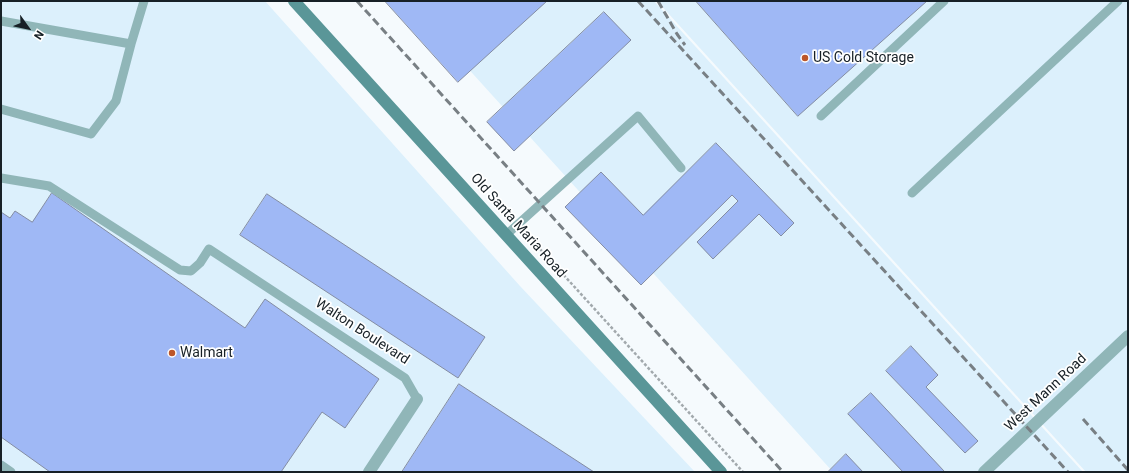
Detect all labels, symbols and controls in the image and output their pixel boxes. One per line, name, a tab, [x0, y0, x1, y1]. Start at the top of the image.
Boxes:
north arrow	[8, 8, 48, 48]
text: N	[31, 28, 46, 42]
place label: US Cold Storage	[813, 50, 914, 66]
marker: US Cold Storage	[800, 53, 810, 63]
street label: Old Santa Maria Road	[467, 170, 569, 282]
street label: Walton Boulevard	[312, 295, 412, 369]
place label: Walmart	[180, 345, 233, 361]
marker: Walmart	[167, 348, 177, 358]
street label: West Mann Road	[1002, 351, 1090, 435]

